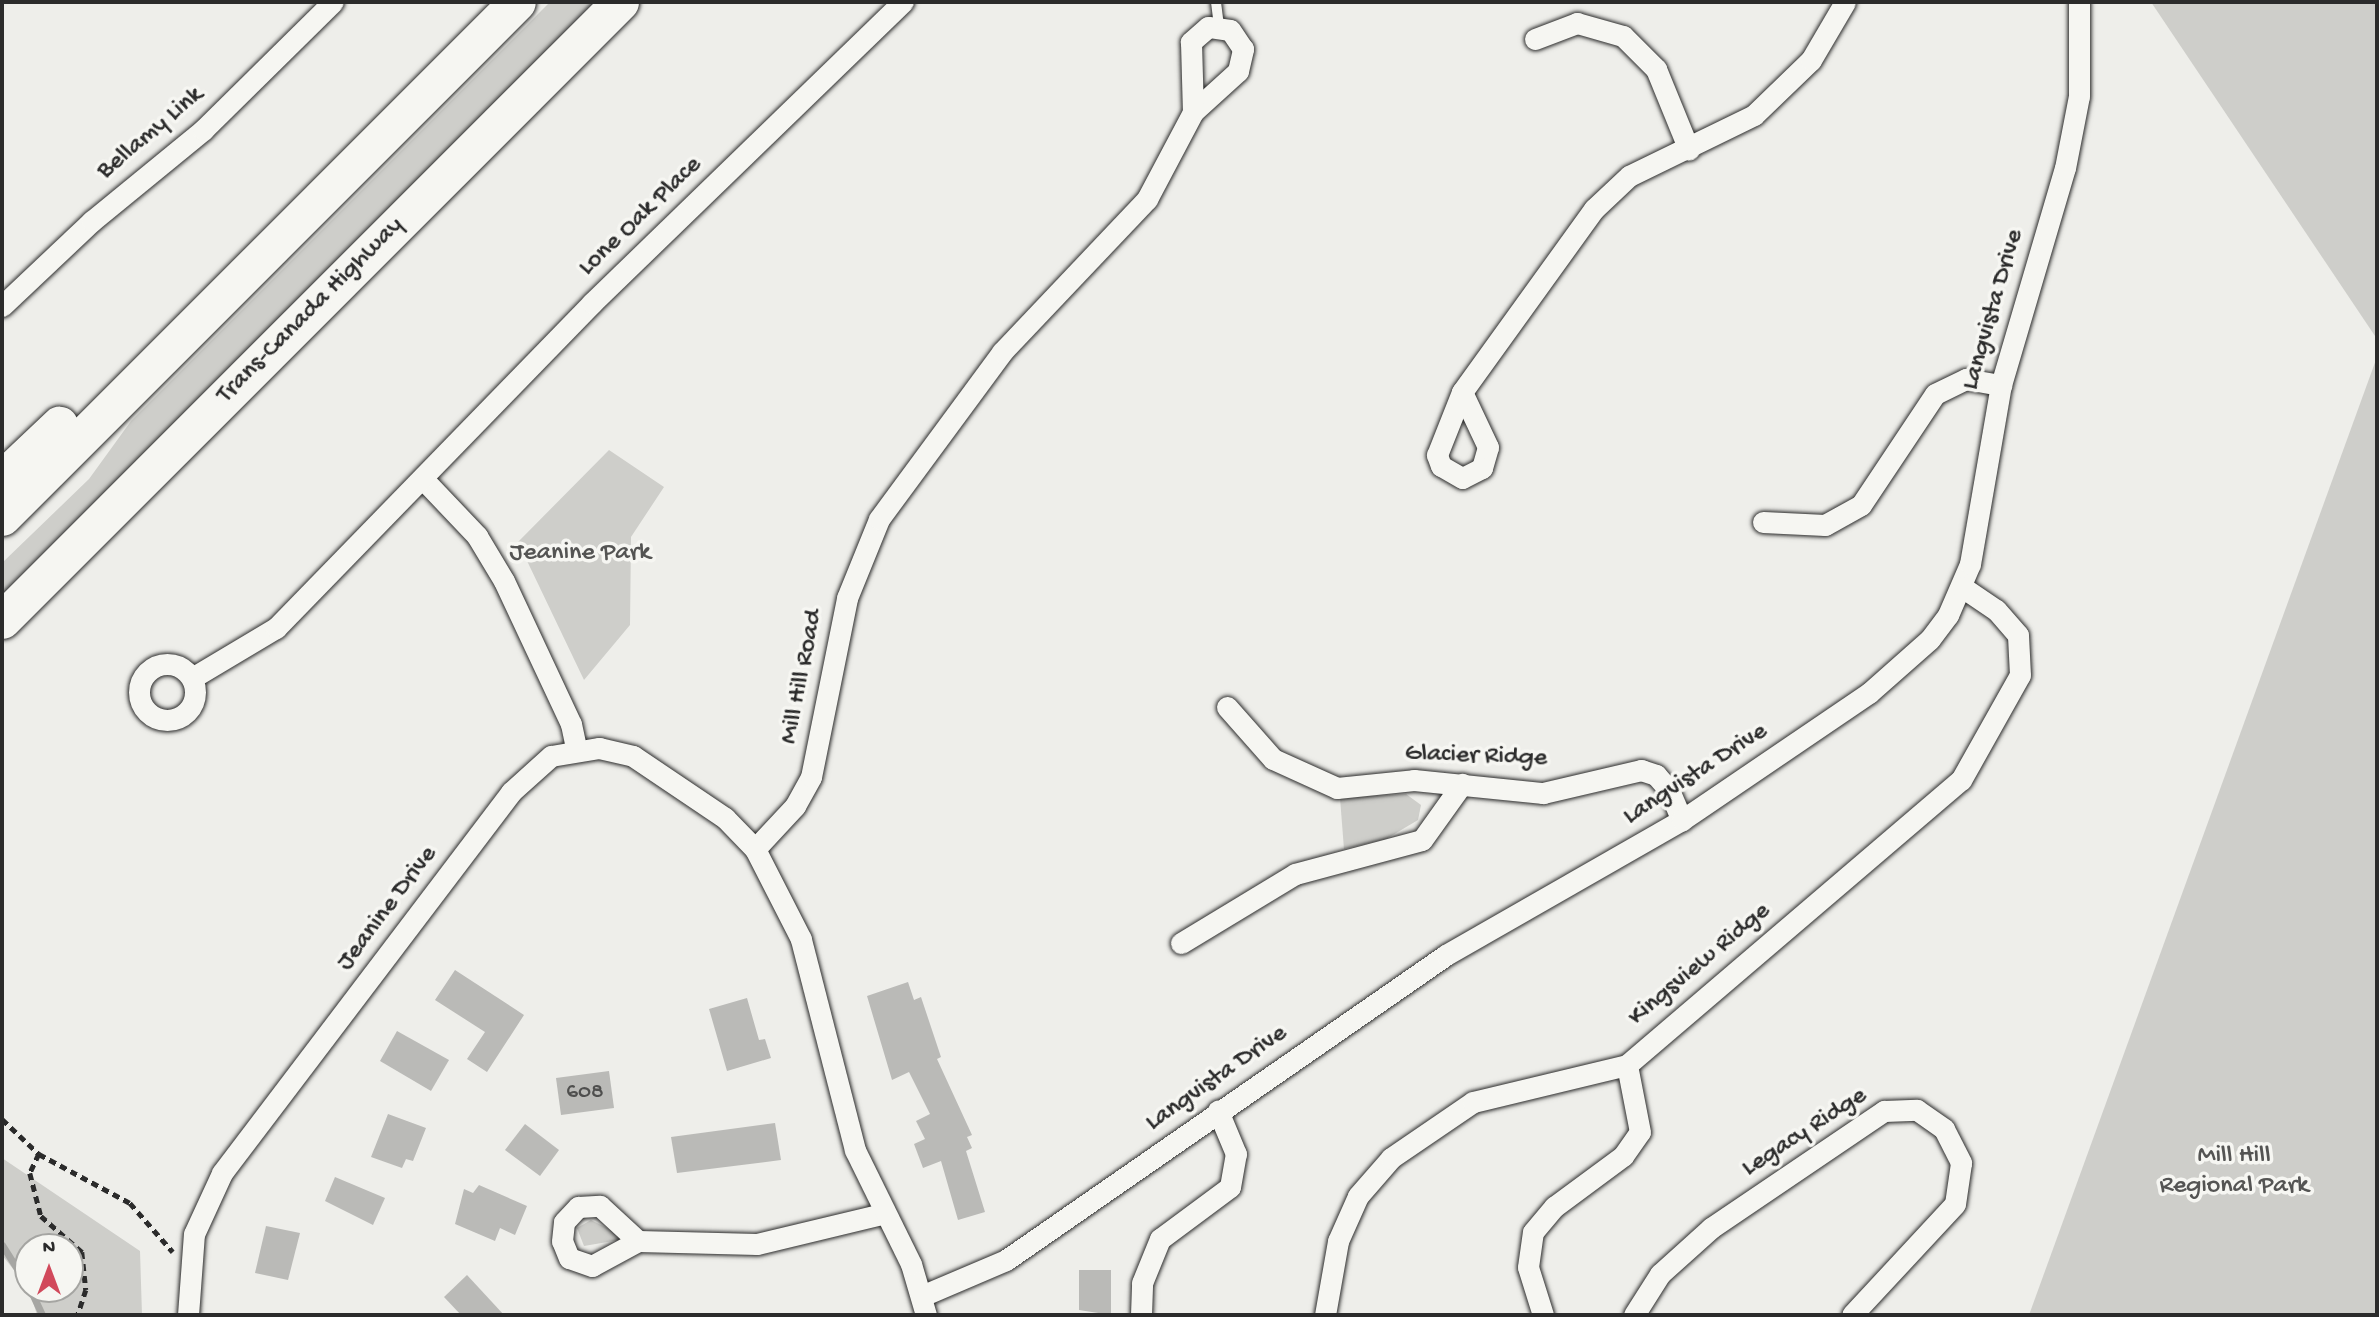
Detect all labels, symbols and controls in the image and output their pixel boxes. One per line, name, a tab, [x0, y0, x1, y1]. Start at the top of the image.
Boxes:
street label: Bellamy Link	[92, 81, 210, 187]
street label: Lone Oak Place	[573, 150, 709, 284]
street label: Trans-Canada Highway	[211, 211, 411, 411]
street label: Langvista Drive	[1956, 226, 2032, 394]
park label: Jeanine Park	[509, 538, 651, 570]
street label: Mill Hill Road	[775, 607, 831, 747]
street label: Langvista Drive	[1618, 717, 1774, 833]
street label: Glacier Ridge	[1404, 739, 1548, 775]
street label: Jeanine Drive	[331, 840, 445, 978]
street label: Kingsview Ridge	[1622, 896, 1778, 1034]
street label: Langvista Drive	[1140, 1019, 1294, 1139]
house number: 608	[566, 1079, 604, 1107]
street label: Legacy Ridge	[1737, 1081, 1873, 1185]
park label: Mill Hill Regional Park	[2159, 1141, 2309, 1202]
north arrow	[14, 1233, 84, 1303]
text: N	[43, 1237, 55, 1260]

